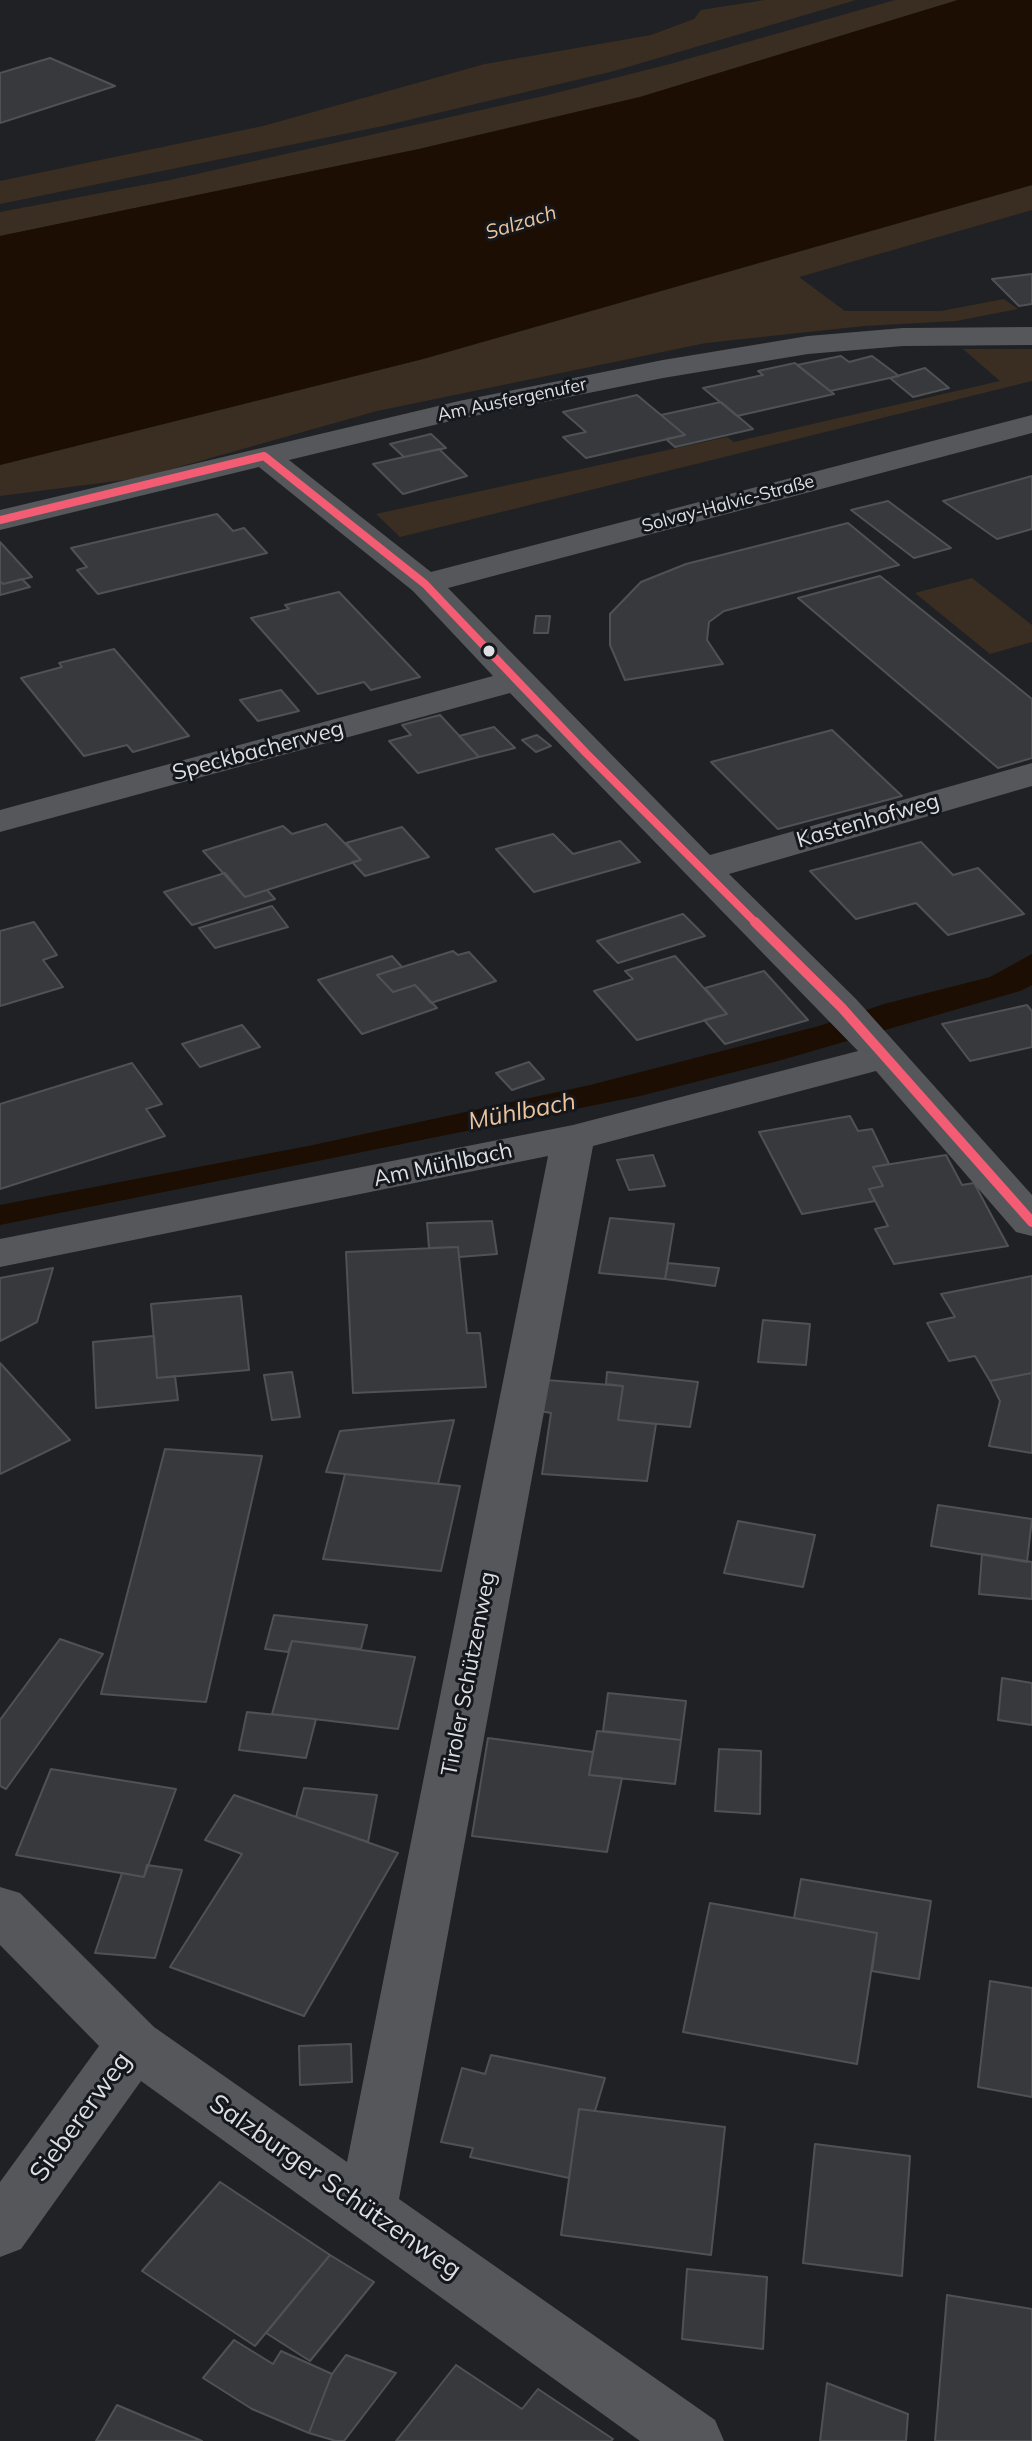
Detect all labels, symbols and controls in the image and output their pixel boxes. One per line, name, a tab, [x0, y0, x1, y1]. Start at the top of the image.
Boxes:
water label: Salzach	[483, 201, 559, 245]
street label: Am Ausfergenufer	[435, 374, 589, 426]
street label: Solvay-Halvic-Straße	[639, 471, 817, 537]
unlabelled marker	[481, 643, 497, 659]
street label: Speckbacherweg	[170, 715, 346, 787]
street label: Kastenhofweg	[794, 788, 942, 854]
water label: Mühlbach	[466, 1087, 578, 1137]
street label: Am Mühlbach	[371, 1137, 515, 1193]
street label: Tiroler Schützenweg	[436, 1569, 502, 1779]
street label: Siebererweg	[24, 2046, 138, 2188]
street label: Salzburger Schützenweg	[203, 2088, 467, 2286]

